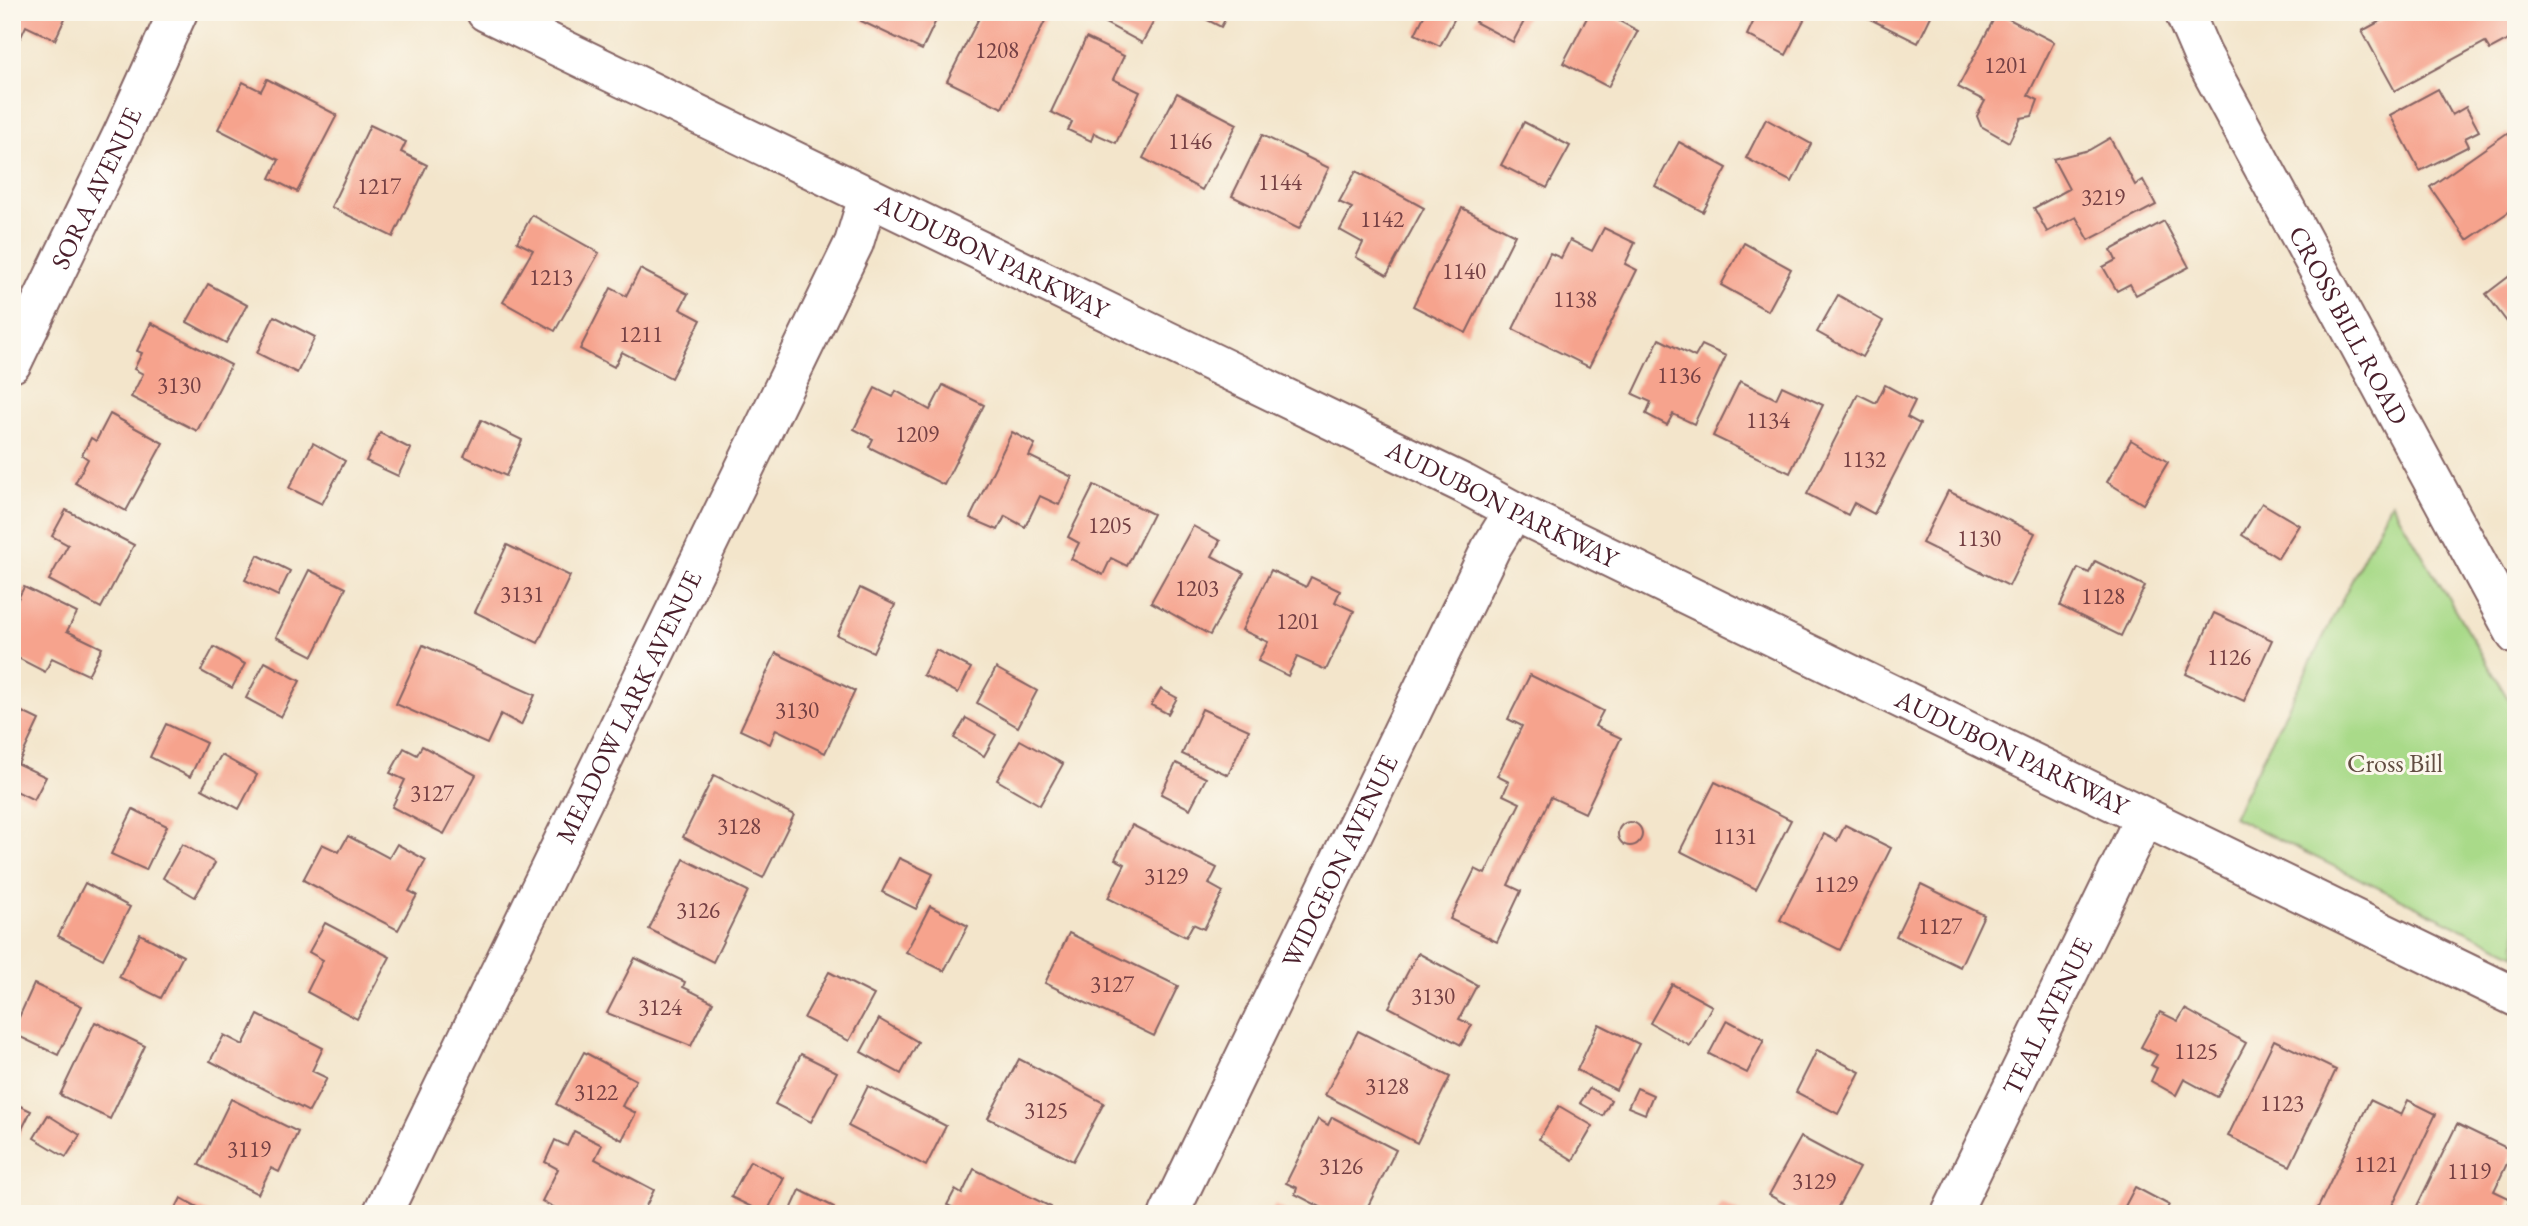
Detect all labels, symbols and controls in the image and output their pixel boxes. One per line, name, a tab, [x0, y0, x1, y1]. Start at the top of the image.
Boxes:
house number: 1208	[975, 35, 1019, 65]
house number: 1201	[1984, 50, 2028, 80]
street label: SORA AVENUE	[43, 102, 150, 275]
house number: 1146	[1168, 126, 1212, 156]
house number: 1144	[1258, 167, 1303, 197]
house number: 1217	[357, 171, 402, 201]
house number: 3219	[2081, 182, 2125, 212]
street label: AUDUBON PARKWAY	[869, 185, 1116, 328]
house number: 1142	[1360, 204, 1404, 234]
street label: CROSS BILL ROAD	[2281, 220, 2416, 431]
house number: 1140	[1442, 256, 1486, 286]
house number: 1213	[529, 262, 573, 292]
house number: 1138	[1553, 284, 1597, 314]
house number: 1211	[619, 319, 663, 349]
house number: 1136	[1657, 360, 1701, 390]
house number: 3130	[157, 370, 201, 400]
house number: 1134	[1746, 405, 1791, 435]
house number: 1209	[895, 419, 939, 449]
street label: AUDUBON PARKWAY	[1380, 432, 1625, 577]
house number: 1132	[1842, 444, 1886, 474]
house number: 1205	[1088, 510, 1132, 540]
house number: 1130	[1957, 523, 2001, 553]
street label: MEADOW LARK AVENUE	[548, 564, 709, 849]
house number: 1203	[1175, 573, 1219, 603]
house number: 3131	[500, 579, 544, 609]
house number: 1128	[2081, 581, 2125, 611]
house number: 1201	[1276, 606, 1320, 636]
house number: 1126	[2207, 642, 2251, 672]
street label: AUDUBON PARKWAY	[1889, 681, 2136, 824]
house number: 3130	[775, 695, 819, 725]
park label: Cross Bill	[2347, 746, 2443, 780]
street label: WIDGEON AVENUE	[1274, 749, 1406, 973]
house number: 3127	[410, 778, 455, 808]
house number: 3128	[717, 811, 761, 841]
house number: 1131	[1713, 821, 1757, 851]
house number: 3129	[1144, 861, 1188, 891]
house number: 1129	[1814, 869, 1858, 899]
house number: 3126	[676, 895, 720, 925]
house number: 1127	[1918, 911, 1963, 941]
street label: TEAL AVENUE	[1995, 931, 2100, 1101]
house number: 3127	[1090, 969, 1135, 999]
house number: 3130	[1411, 981, 1455, 1011]
house number: 3124	[638, 992, 683, 1022]
house number: 1125	[2174, 1036, 2218, 1066]
house number: 3128	[1365, 1071, 1409, 1101]
house number: 3122	[574, 1077, 618, 1107]
house number: 1123	[2260, 1088, 2304, 1118]
house number: 3125	[1024, 1095, 1068, 1125]
house number: 3119	[227, 1134, 271, 1164]
house number: 1121	[2354, 1149, 2398, 1179]
house number: 3126	[1319, 1151, 1363, 1181]
house number: 1119	[2447, 1156, 2491, 1186]
house number: 3129	[1792, 1166, 1836, 1196]

